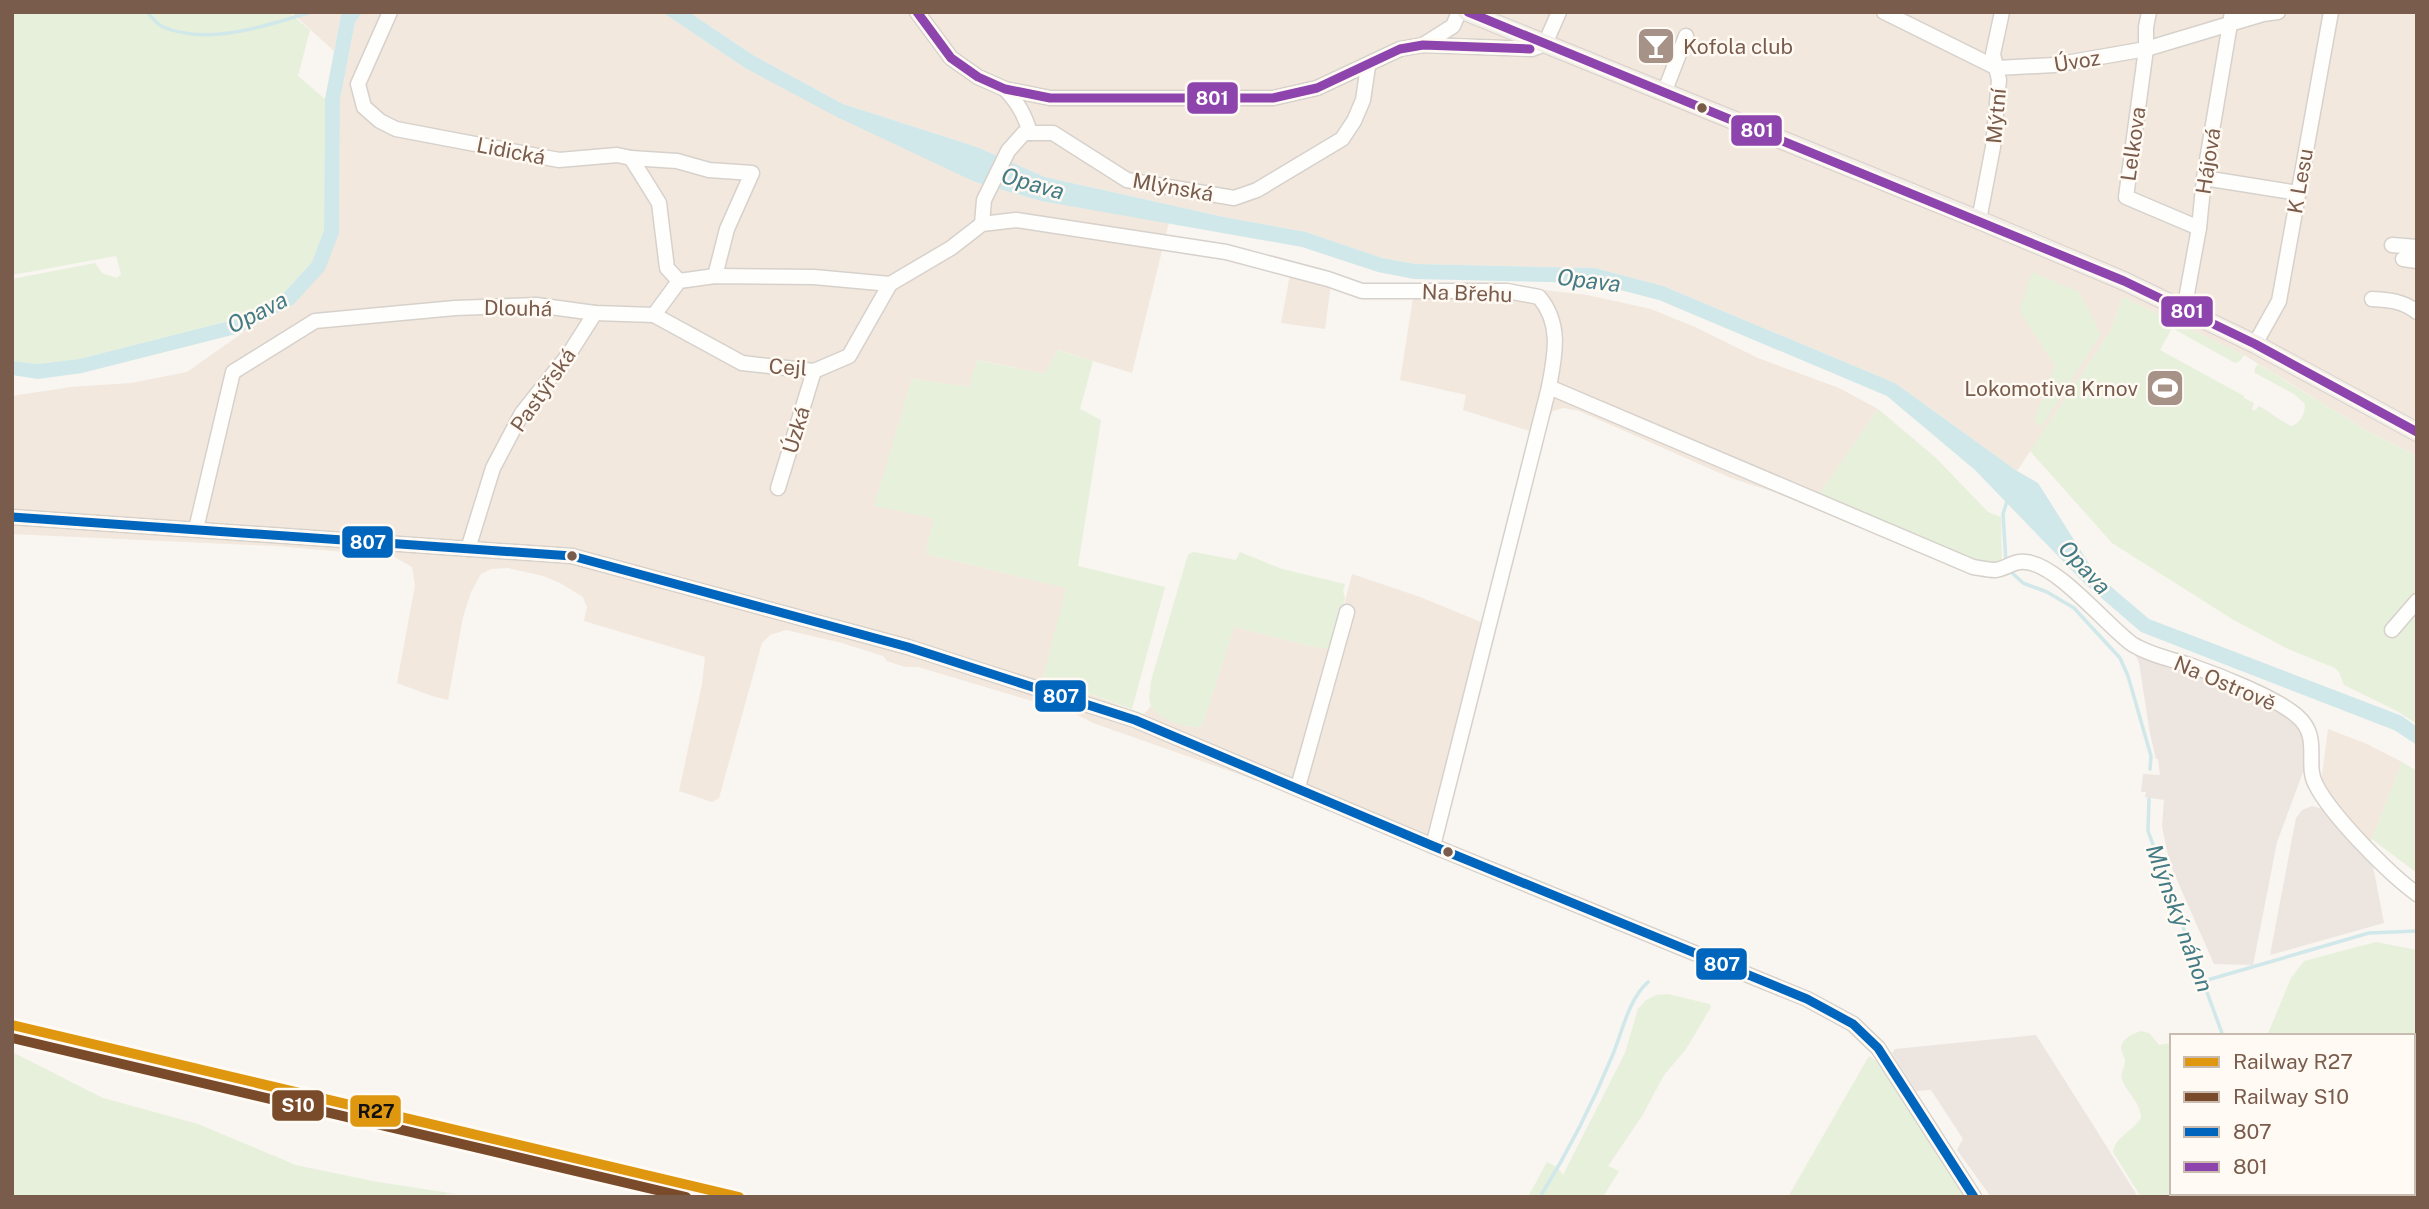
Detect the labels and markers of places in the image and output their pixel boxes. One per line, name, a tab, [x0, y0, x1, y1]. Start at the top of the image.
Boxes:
bar icon: Kofola club	[1635, 25, 1677, 67]
place label: Kofola club	[1683, 34, 1793, 59]
unlabelled marker	[1695, 101, 1709, 115]
sports icon: Lokomotiva Krnov	[2144, 367, 2186, 409]
place label: Lokomotiva Krnov	[1964, 376, 2138, 401]
unlabelled marker	[565, 549, 579, 563]
unlabelled marker	[1441, 845, 1455, 859]

